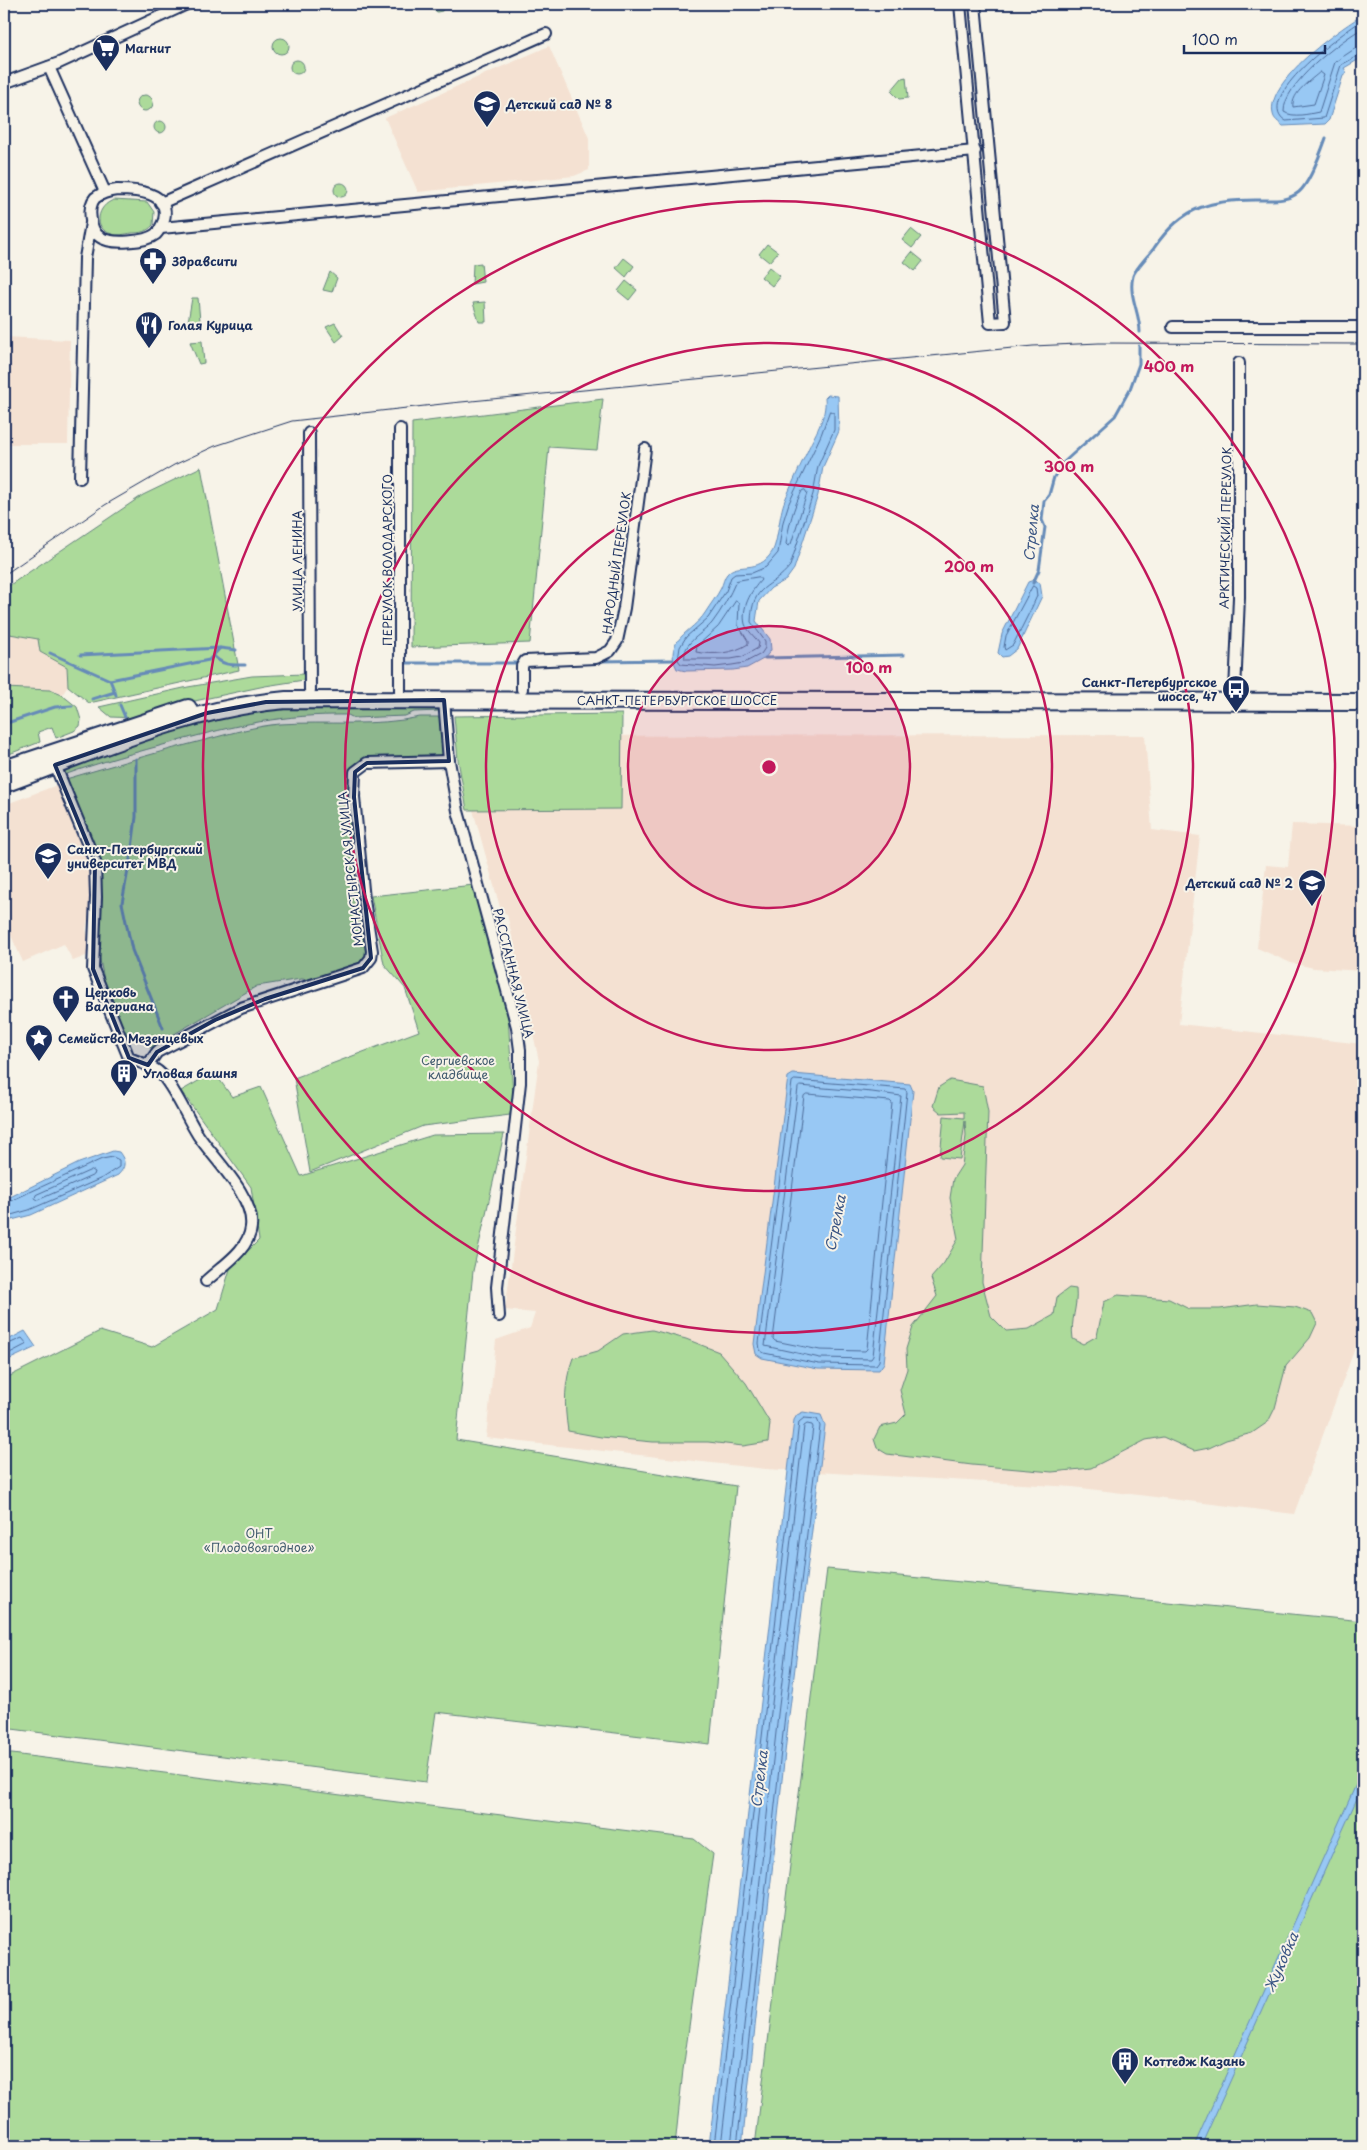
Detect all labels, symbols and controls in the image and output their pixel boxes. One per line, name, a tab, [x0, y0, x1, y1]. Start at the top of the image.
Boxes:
scale bar	[1184, 22, 1326, 54]
text: 100 m	[1192, 27, 1238, 50]
supermarket icon: Магнит	[91, 33, 121, 72]
place label: Магнит	[125, 39, 171, 57]
school or university icon: Детский сад № 8	[472, 89, 502, 128]
place label: Детский сад № 8	[505, 95, 612, 113]
pharmacy icon: Здравсити	[138, 246, 168, 285]
place label: Здравсити	[171, 252, 238, 270]
restaurant icon: Голая Курица	[134, 310, 164, 349]
place label: Голая Курица	[168, 316, 254, 334]
text: 400 m	[1144, 354, 1194, 377]
street label: АРКТИЧЕСКИЙ ПЕРЕУЛОК	[1215, 447, 1235, 609]
text: 300 m	[1044, 454, 1094, 477]
street label: ПЕРЕУЛОК ВОЛОДАРСКОГО	[378, 474, 396, 646]
street label: НАРОДНЫЙ ПЕРЕУЛОК	[597, 490, 635, 635]
water label: Стрелка	[1018, 502, 1044, 562]
street label: УЛИЦА ЛЕНИНА	[288, 510, 306, 612]
text: 200 m	[944, 554, 994, 577]
text: 100 m	[846, 655, 892, 678]
place label: Санкт-Петербургское шоссе, 47	[1082, 673, 1218, 705]
bus stop icon: Санкт-Петербургское шоссе, 47	[1221, 674, 1251, 713]
street label: САНКТ-ПЕТЕРБУРГСКОЕ ШОССЕ	[577, 691, 777, 709]
centre of rings	[760, 758, 778, 776]
street label: МОНАСТЫРСКАЯ УЛИЦА	[333, 791, 367, 947]
place label: Санкт-Петербургский университет МВД	[67, 840, 203, 872]
school or university icon: Санкт-Петербургский университет МВД	[33, 841, 63, 880]
school or university icon: Детский сад № 2	[1297, 868, 1327, 907]
place label: Детский сад № 2	[1185, 874, 1294, 892]
street label: РАССТАННАЯ УЛИЦА	[489, 906, 539, 1040]
place label: Церковь Валериана	[85, 983, 155, 1015]
church icon: Церковь Валериана	[51, 984, 81, 1023]
place icon: Семейство Мезенцевых	[24, 1023, 54, 1062]
place label: Семейство Мезенцевых	[58, 1029, 204, 1047]
park label: Сергиевское кладбище	[421, 1051, 495, 1083]
building icon: Угловая башня	[109, 1058, 139, 1097]
place label: Угловая башня	[142, 1064, 238, 1082]
water label: Стрелка	[819, 1192, 851, 1253]
park label: ОНТ «Плодовоягодное»	[204, 1524, 314, 1556]
water label: Стрелка	[745, 1748, 773, 1809]
water label: Жуковка	[1259, 1928, 1304, 1995]
building icon: Коттедж Казань	[1110, 2046, 1140, 2085]
place label: Коттедж Казань	[1144, 2052, 1246, 2070]

